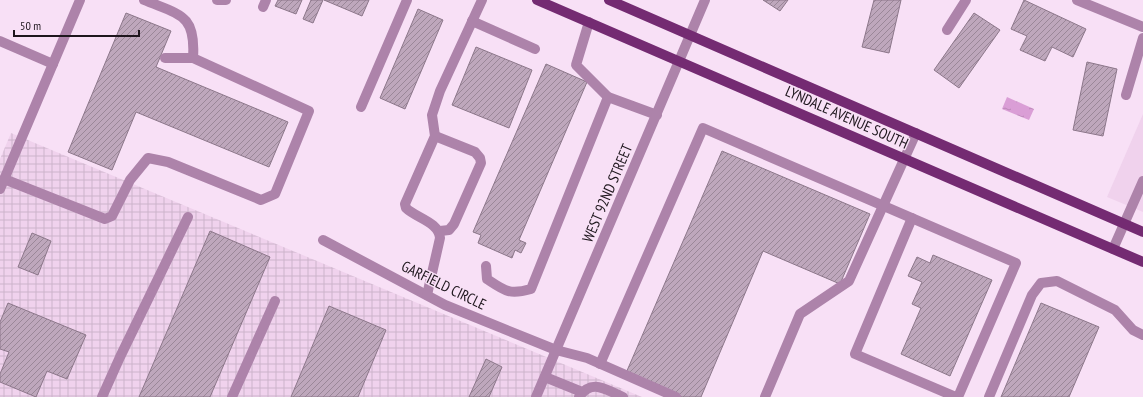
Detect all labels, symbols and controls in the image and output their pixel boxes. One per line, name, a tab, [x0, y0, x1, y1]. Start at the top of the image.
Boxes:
scale bar	[14, 12, 139, 38]
text: 50 m	[20, 18, 41, 33]
street label: LYNDALE AVENUE SOUTH	[783, 81, 911, 153]
street label: WEST 92ND STREET	[578, 141, 636, 245]
street label: GARFIELD CIRCLE	[399, 256, 489, 314]

